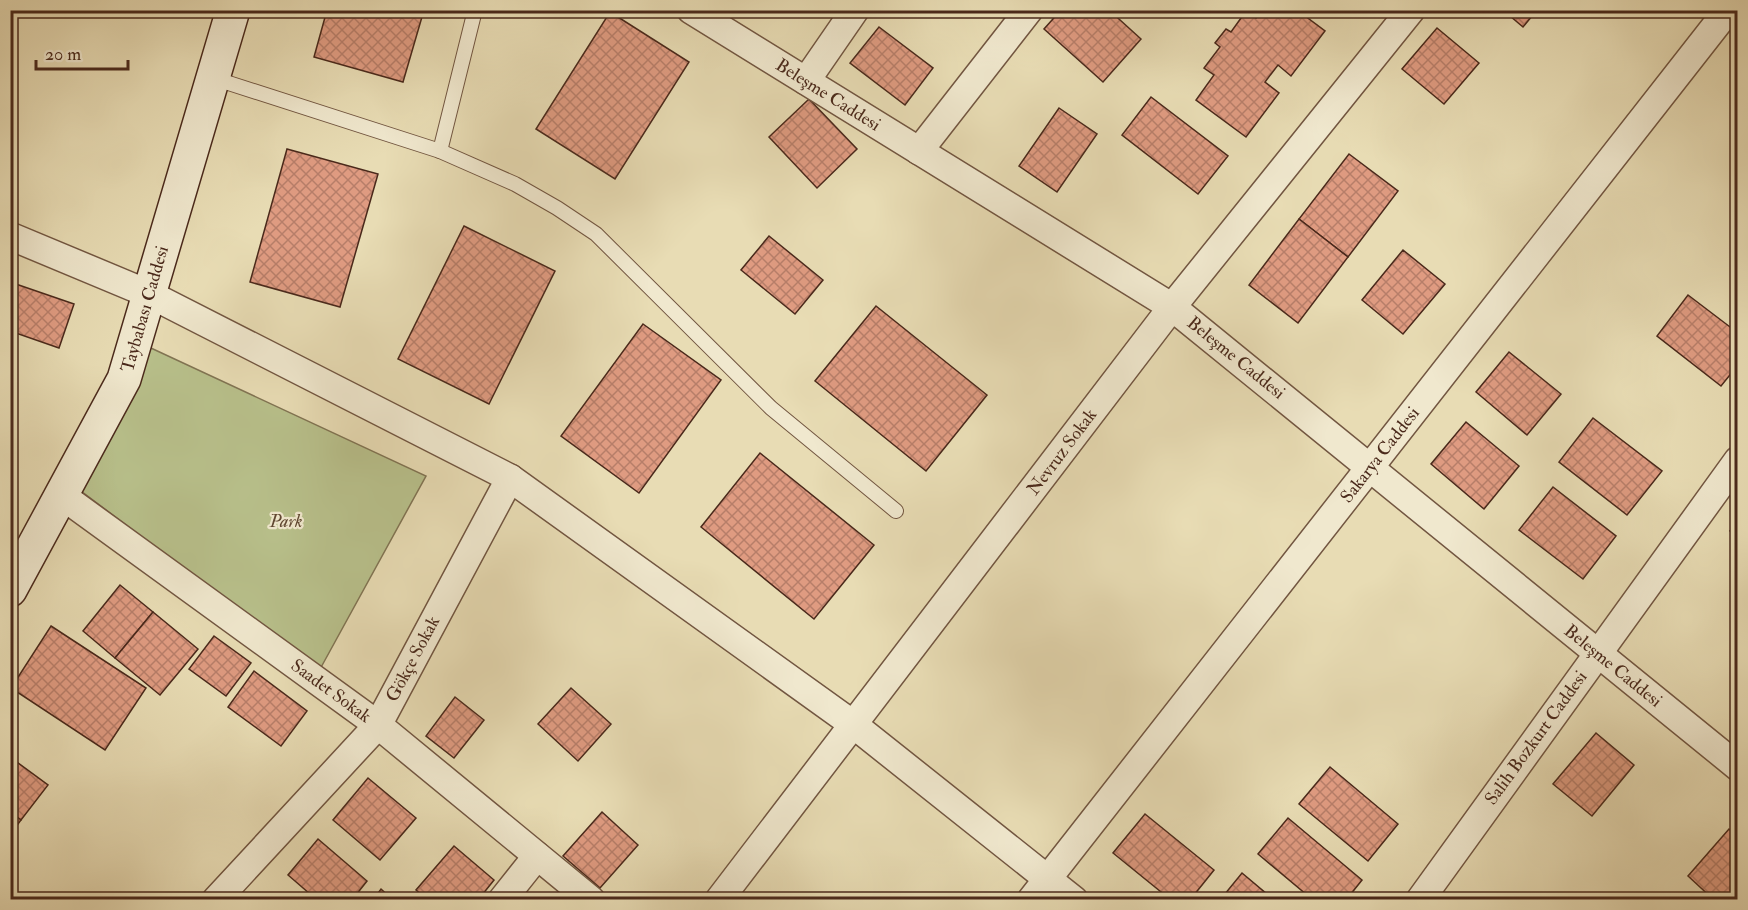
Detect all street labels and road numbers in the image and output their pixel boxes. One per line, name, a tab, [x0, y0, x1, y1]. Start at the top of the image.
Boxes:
street label: Beleşme Caddesi	[771, 54, 885, 137]
street label: Taybabası Caddesi	[116, 243, 174, 375]
street label: Beleşme Caddesi	[1182, 311, 1290, 405]
street label: Sakarya Caddesi	[1335, 402, 1425, 508]
street label: Nevruz Sokak	[1022, 404, 1102, 500]
street label: Gökçe Sokak	[381, 612, 445, 706]
street label: Beleşme Caddesi	[1559, 619, 1667, 713]
street label: Saadet Sokak	[286, 654, 376, 728]
street label: Salih Bozkurt Caddesi	[1480, 666, 1592, 810]

